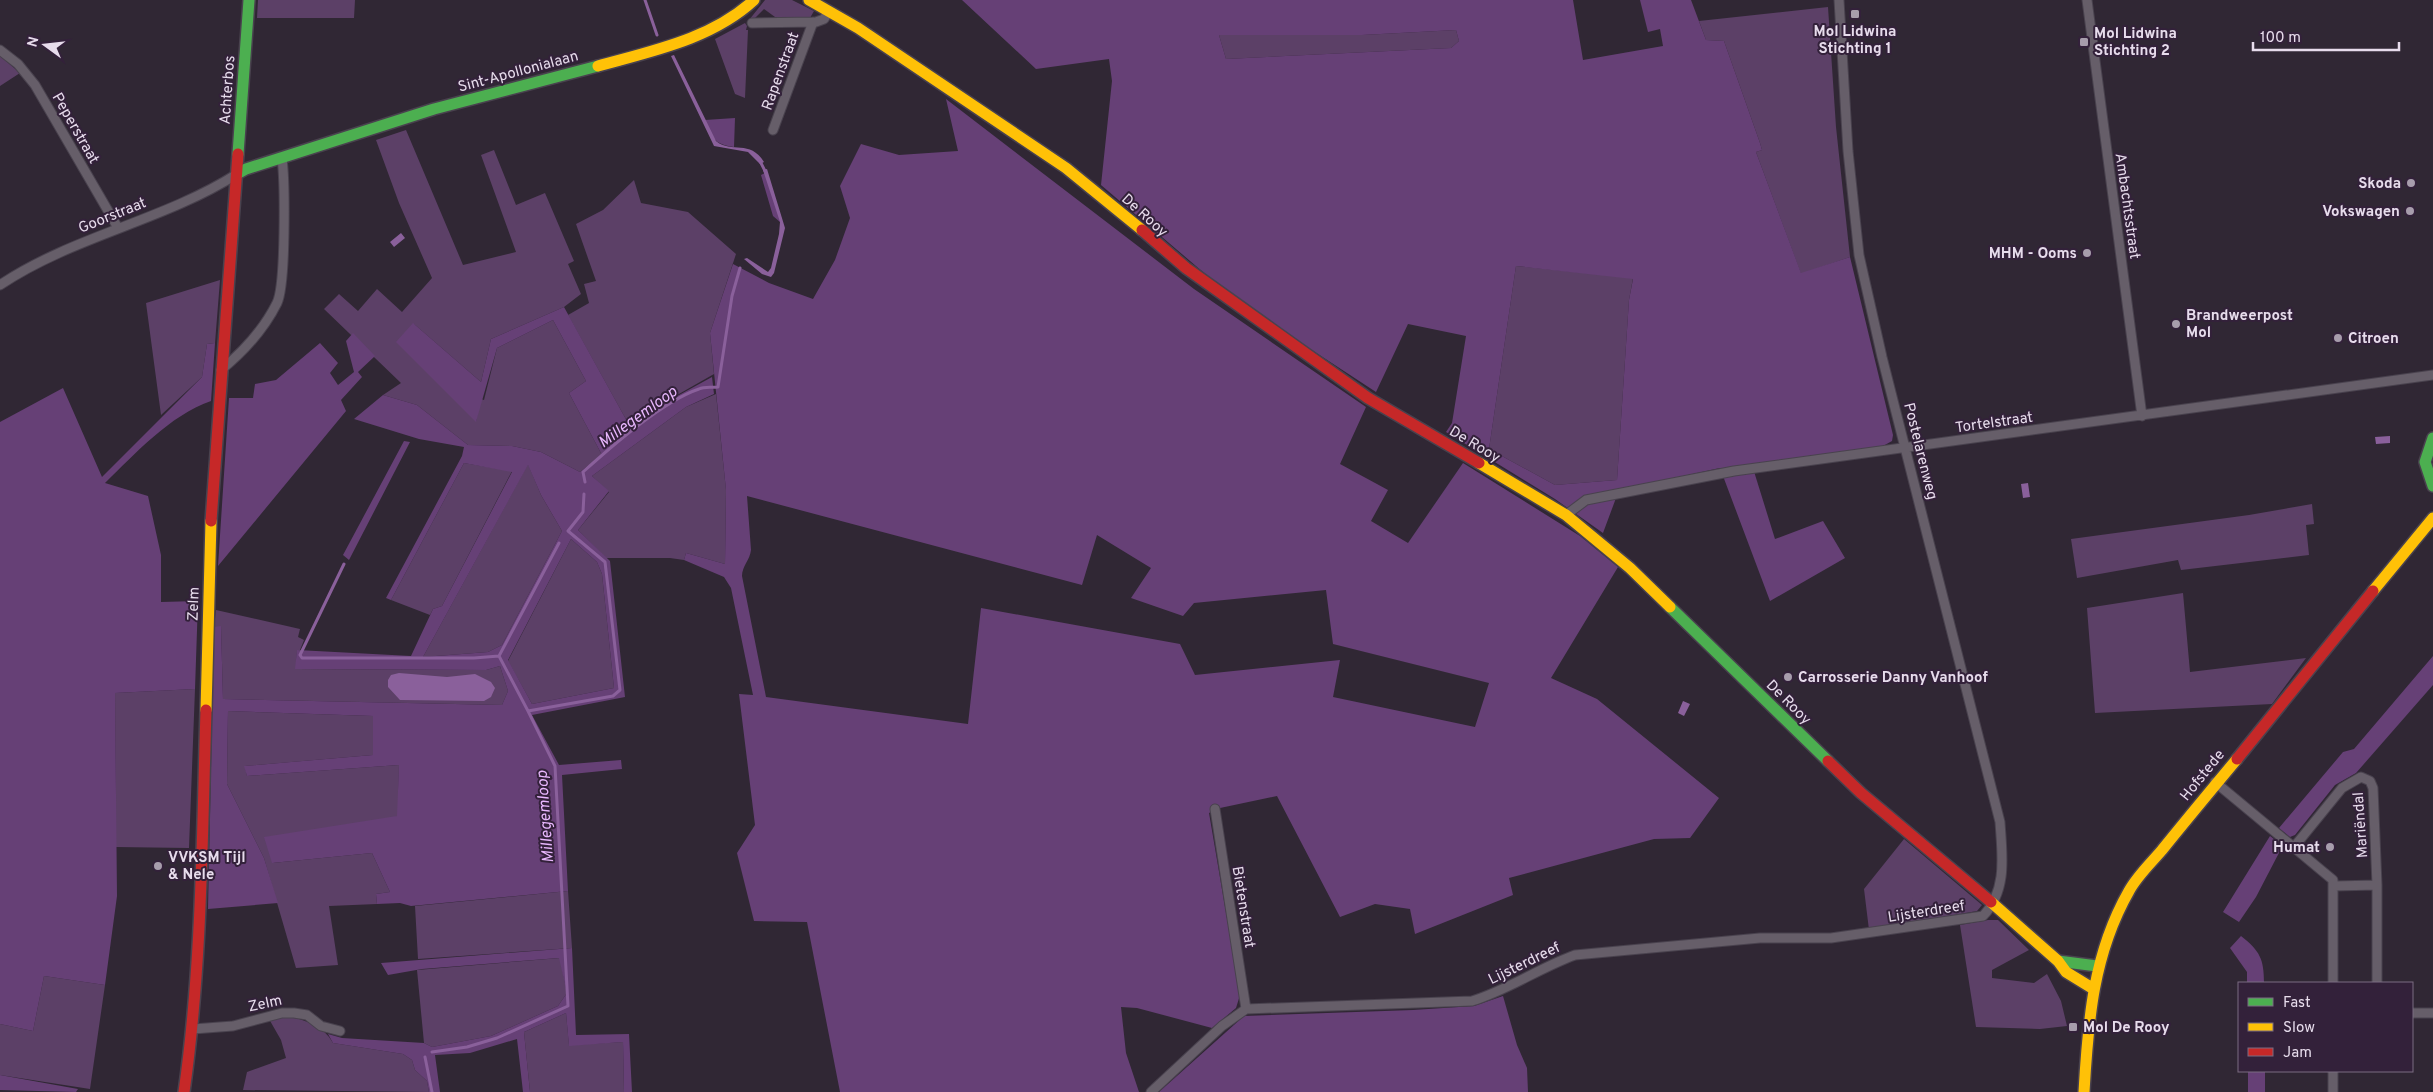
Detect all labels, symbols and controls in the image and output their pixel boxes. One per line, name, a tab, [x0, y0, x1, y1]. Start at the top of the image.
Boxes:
marker: Mol Lidwina Stichting 1	[1849, 8, 1861, 20]
north arrow	[20, 20, 70, 70]
scale bar	[2253, 20, 2399, 52]
place label: Mol Lidwina Stichting 1	[1814, 23, 1896, 59]
place label: Mol Lidwina Stichting 2	[2094, 25, 2177, 61]
text: 100 m	[2260, 29, 2301, 48]
street label: Rapenstraat	[758, 30, 804, 113]
text: N	[24, 35, 43, 49]
marker: Mol Lidwina Stichting 2	[2078, 36, 2090, 48]
street label: Sint-Apollonialaan	[456, 47, 581, 98]
street label: Achterbos	[217, 55, 240, 125]
street label: Peperstraat	[47, 90, 103, 168]
street label: Ambachtsstraat	[2110, 152, 2143, 260]
place label: Skoda	[2358, 175, 2401, 194]
marker: Skoda	[2405, 177, 2417, 189]
street label: De Rooy	[1117, 190, 1171, 242]
street label: Goorstraat	[76, 194, 149, 239]
place label: Vokswagen	[2322, 203, 2400, 222]
marker: Vokswagen	[2404, 205, 2416, 217]
place label: MHM - Ooms	[1989, 245, 2077, 264]
marker: MHM - Ooms	[2081, 247, 2093, 259]
place label: Brandweerpost Mol	[2186, 307, 2293, 343]
marker: Brandweerpost Mol	[2170, 318, 2182, 330]
place label: Citroen	[2348, 330, 2399, 349]
marker: Citroen	[2332, 332, 2344, 344]
water label: Millegemloop	[595, 382, 682, 453]
street label: Postelarenweg	[1898, 401, 1941, 502]
street label: Tortelstraat	[1954, 409, 2034, 438]
street label: De Rooy	[1445, 423, 1503, 468]
street label: Zelm	[184, 587, 205, 621]
place label: Carrosserie Danny Vanhoof	[1798, 669, 1988, 688]
marker: Carrosserie Danny Vanhoof	[1782, 671, 1794, 683]
street label: De Rooy	[1761, 676, 1815, 730]
street label: Hofstede	[2177, 746, 2230, 805]
water label: Millegemloop	[533, 770, 559, 864]
street label: Mariëndal	[2350, 791, 2373, 859]
place label: Humat	[2273, 839, 2320, 858]
marker: Humat	[2324, 841, 2336, 853]
place label: VVKSM Tijl & Nele	[168, 849, 246, 885]
marker: VVKSM Tijl & Nele	[152, 860, 164, 872]
street label: Bietenstraat	[1227, 865, 1258, 949]
street label: Lijsterdreef	[1886, 897, 1966, 928]
street label: Lijsterdreef	[1486, 939, 1564, 990]
legend	[2238, 982, 2413, 1072]
street label: Zelm	[247, 992, 284, 1017]
text: Fast	[2283, 994, 2311, 1013]
place label: Mol De Rooy	[2083, 1019, 2170, 1038]
text: Slow	[2283, 1019, 2315, 1038]
marker: Mol De Rooy	[2067, 1021, 2079, 1033]
text: Jam	[2283, 1044, 2312, 1063]

